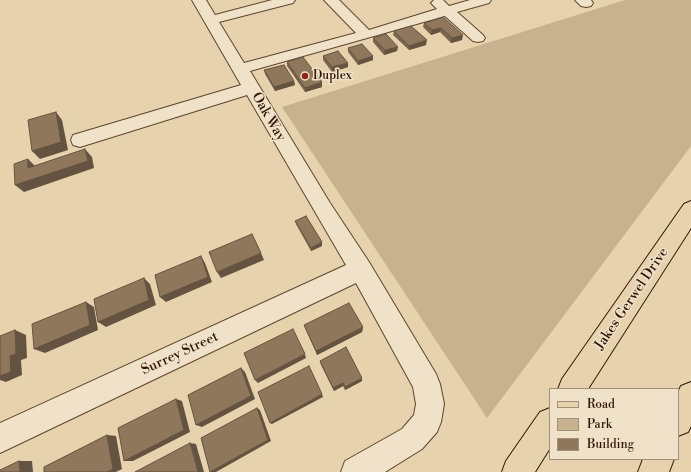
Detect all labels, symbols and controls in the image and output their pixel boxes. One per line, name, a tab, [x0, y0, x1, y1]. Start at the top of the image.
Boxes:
place label: Duplex	[313, 69, 352, 83]
marker: Duplex	[300, 71, 310, 81]
street label: Oak Way	[247, 90, 289, 144]
street label: Jakes Gerwel Drive	[592, 245, 672, 353]
street label: Surrey Street	[139, 329, 221, 379]
legend	[549, 388, 679, 460]
text: Road	[587, 397, 615, 412]
text: Park	[587, 417, 612, 432]
text: Building	[587, 437, 634, 452]

